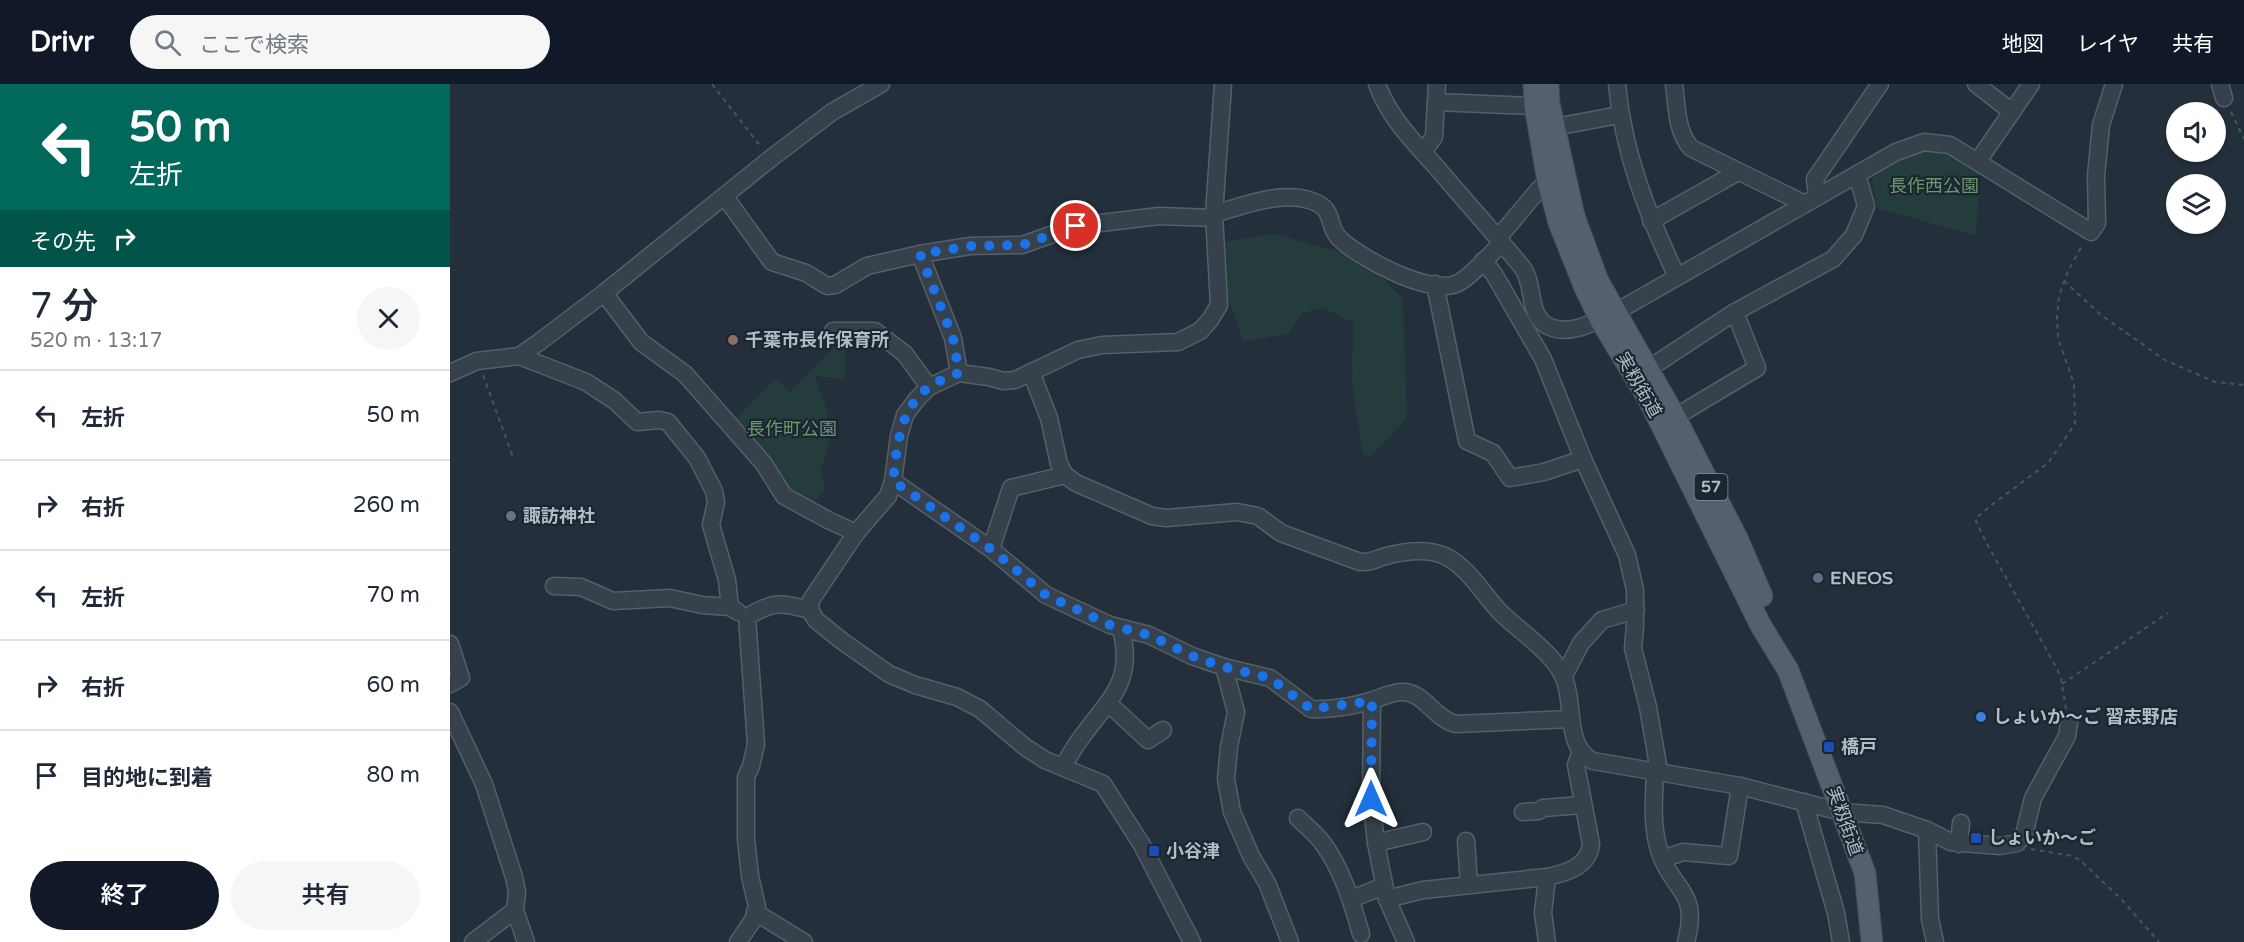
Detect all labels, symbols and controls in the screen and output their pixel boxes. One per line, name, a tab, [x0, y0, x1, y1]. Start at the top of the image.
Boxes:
search box	[130, 15, 550, 69]
text: Drivr	[30, 25, 94, 59]
icon: search	[151, 26, 184, 59]
text: ここで検索	[199, 32, 309, 58]
text: 地図	[2002, 32, 2044, 57]
text: レイヤ	[2077, 32, 2139, 57]
text: 共有	[2172, 32, 2214, 57]
text: 50 m	[129, 102, 231, 153]
map controls	[2166, 102, 2226, 234]
button: sound	[2166, 102, 2226, 162]
icon: left	[30, 108, 108, 186]
text: 左折	[129, 159, 183, 192]
button: layers	[2166, 174, 2226, 234]
park label: 長作西公園	[1889, 175, 1979, 197]
pin	[1050, 200, 1101, 251]
icon: arrive	[1059, 209, 1092, 242]
icon: right	[108, 222, 141, 255]
text: その先	[30, 229, 96, 255]
text: 7 分	[30, 285, 98, 328]
button: close	[357, 287, 420, 350]
text: 520 m · 13:17	[30, 329, 162, 353]
place label: 千葉市長作保育所	[745, 329, 889, 351]
marker: 千葉市長作保育所	[726, 333, 740, 347]
street label: 実籾街道	[1611, 348, 1667, 422]
icon: left	[30, 399, 63, 432]
text: 50 m	[366, 402, 420, 428]
text: 左折	[81, 405, 125, 431]
park label: 長作町公園	[747, 418, 837, 440]
road number: 57	[1694, 474, 1728, 500]
icon: right	[30, 489, 63, 522]
text: 260 m	[353, 492, 420, 518]
text: 右折	[81, 495, 125, 521]
place label: 諏訪神社	[523, 505, 595, 527]
marker: 諏訪神社	[504, 509, 518, 523]
place label: ENEOS	[1830, 567, 1893, 589]
marker: ENEOS	[1811, 571, 1825, 585]
icon: left	[30, 579, 63, 612]
text: 70 m	[366, 582, 420, 608]
text: 左折	[81, 585, 125, 611]
icon: right	[30, 669, 63, 702]
text: 60 m	[366, 672, 420, 698]
text: 右折	[81, 675, 125, 701]
place label: しょいか～ご 習志野店	[1993, 706, 2178, 728]
marker: しょいか～ご 習志野店	[1974, 710, 1988, 724]
place label: 橋戸	[1841, 736, 1877, 758]
marker: 橋戸	[1822, 740, 1836, 754]
icon: arrive	[30, 759, 63, 792]
text: 80 m	[366, 762, 420, 788]
text: 目的地に到着	[81, 765, 213, 791]
position arrow	[1339, 767, 1403, 831]
street label: 実籾街道	[1822, 783, 1868, 859]
place label: しょいか〜ご	[1988, 827, 2096, 849]
marker: しょいか〜ご	[1969, 831, 1983, 845]
place label: 小谷津	[1166, 840, 1220, 862]
marker: 小谷津	[1147, 844, 1161, 858]
button: 終了	[30, 861, 219, 930]
button: 共有	[231, 861, 420, 930]

